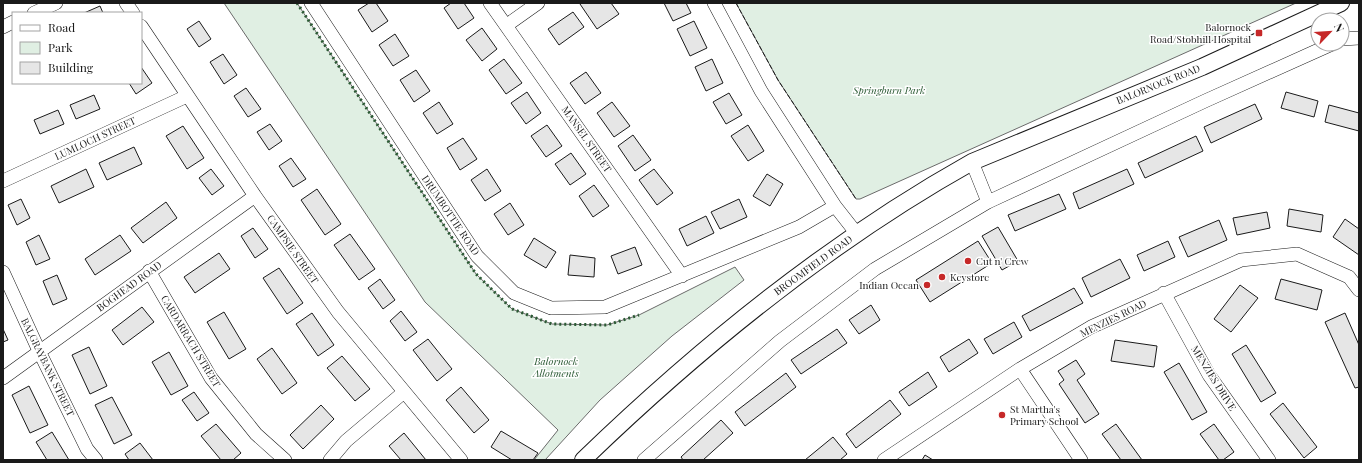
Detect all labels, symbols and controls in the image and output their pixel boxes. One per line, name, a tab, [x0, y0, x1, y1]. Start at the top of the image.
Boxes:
legend	[12, 12, 142, 84]
north arrow	[1310, 12, 1350, 52]
text: Road	[48, 19, 75, 35]
place label: Balornock Road/Stobhill Hospital	[1150, 20, 1251, 46]
text: N	[1331, 21, 1348, 34]
marker: Balornock Road/Stobhill Hospital	[1254, 28, 1264, 38]
text: Park	[48, 39, 73, 55]
text: Building	[48, 59, 94, 75]
street label: BALORNOCK ROAD	[1114, 61, 1202, 107]
park label: Springburn Park	[852, 83, 925, 97]
street label: MANSEL STREET	[559, 103, 615, 175]
street label: LUMLOCH STREET	[52, 113, 138, 163]
street label: DRUMBOTTIE ROAD	[419, 172, 483, 258]
street label: CAMPSIE STREET	[264, 212, 322, 286]
street label: BROOMFIELD ROAD	[771, 232, 855, 298]
place label: Cut n' Crew	[976, 254, 1029, 268]
marker: Cut n' Crew	[963, 256, 973, 266]
street label: BOGHEAD ROAD	[94, 258, 164, 314]
place label: Keystore	[950, 270, 989, 284]
marker: Keystore	[937, 272, 947, 282]
place label: Indian Ocean	[859, 278, 919, 292]
marker: Indian Ocean	[922, 280, 932, 290]
street label: CARDARRACH STREET	[158, 292, 224, 390]
street label: MENZIES ROAD	[1077, 296, 1149, 340]
street label: BALGRAYBANK STREET	[18, 315, 78, 419]
street label: MENZIES DRIVE	[1188, 343, 1240, 413]
park label: Balornock Allotments	[532, 354, 579, 380]
place label: St Martha's Primary School	[1010, 402, 1079, 428]
marker: St Martha's Primary School	[997, 410, 1007, 420]

